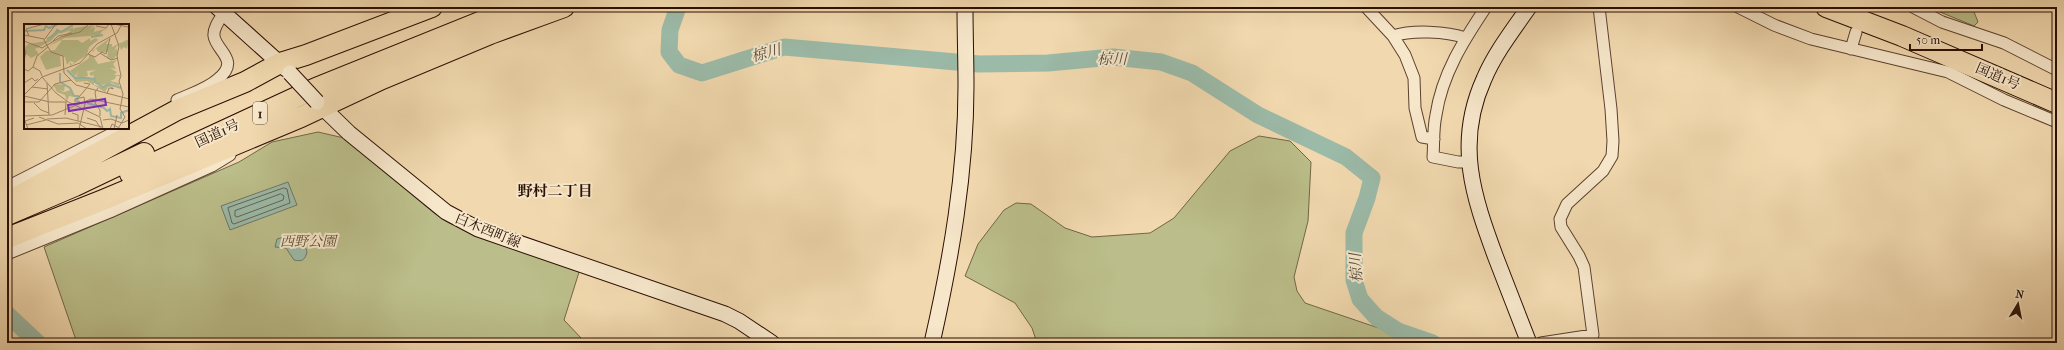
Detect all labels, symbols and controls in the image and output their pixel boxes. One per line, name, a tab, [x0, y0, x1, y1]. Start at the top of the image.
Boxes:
inset map	[24, 24, 129, 129]
scale bar	[1910, 26, 1982, 52]
text: 50 m	[1916, 33, 1940, 47]
water label: 椋川	[749, 40, 785, 66]
water label: 椋川	[1097, 50, 1129, 68]
street label: 国道1号	[1973, 59, 2023, 93]
road number: 1	[253, 102, 267, 124]
street label: 国道1号	[192, 116, 242, 151]
district label: 野村二丁目	[517, 182, 593, 200]
street label: 白木西町線	[452, 209, 523, 251]
park label: 西野公園	[280, 233, 338, 250]
water label: 椋川	[1346, 250, 1366, 284]
north arrow	[1998, 284, 2038, 324]
text: N	[2014, 288, 2026, 302]

